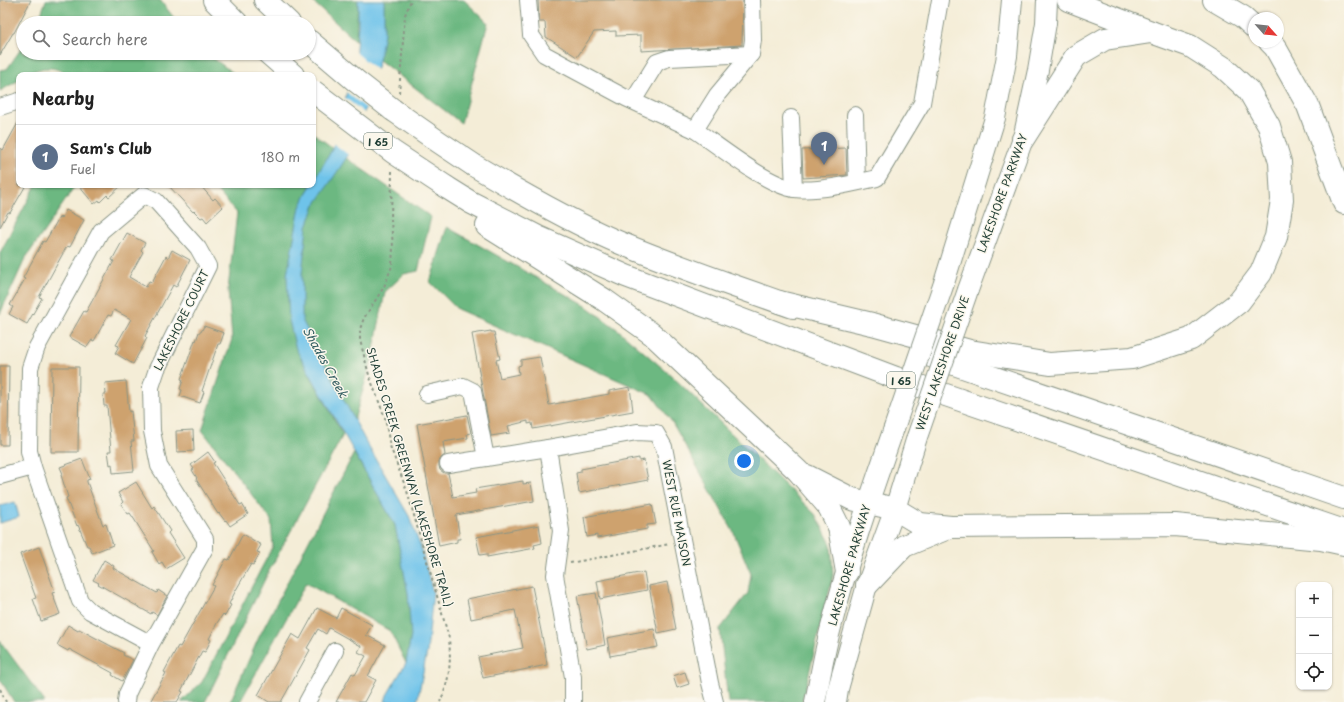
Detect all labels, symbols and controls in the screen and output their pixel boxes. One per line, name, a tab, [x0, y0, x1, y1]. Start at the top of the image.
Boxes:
north arrow	[1248, 12, 1284, 48]
search box	[16, 16, 316, 60]
icon: search	[30, 27, 52, 49]
text: Search here	[62, 27, 148, 50]
text: Nearby	[32, 85, 94, 111]
street label: LAKESHORE PARKWAY	[973, 131, 1031, 255]
pin: 1	[811, 132, 837, 165]
road number: I 65	[364, 133, 392, 149]
text: Sam's Club	[70, 136, 152, 159]
text: 1	[42, 147, 48, 166]
text: 180 m	[261, 147, 300, 166]
text: Fuel	[70, 159, 96, 178]
street label: LAKESHORE COURT	[149, 266, 213, 373]
street label: WEST LAKESHORE DRIVE	[911, 293, 973, 433]
water label: Shades Creek	[299, 323, 353, 401]
street label: SHADES CREEK GREENWAY (LAKESHORE TRAIL)	[362, 345, 458, 609]
road number: I 65	[887, 372, 915, 388]
your location	[734, 451, 754, 471]
street label: WEST RUE MAISON	[658, 458, 696, 568]
street label: LAKESHORE PARKWAY	[824, 502, 874, 628]
map controls	[1296, 582, 1332, 690]
button: +	[1296, 582, 1332, 618]
button: −	[1296, 618, 1332, 654]
button: locate	[1296, 654, 1332, 690]

